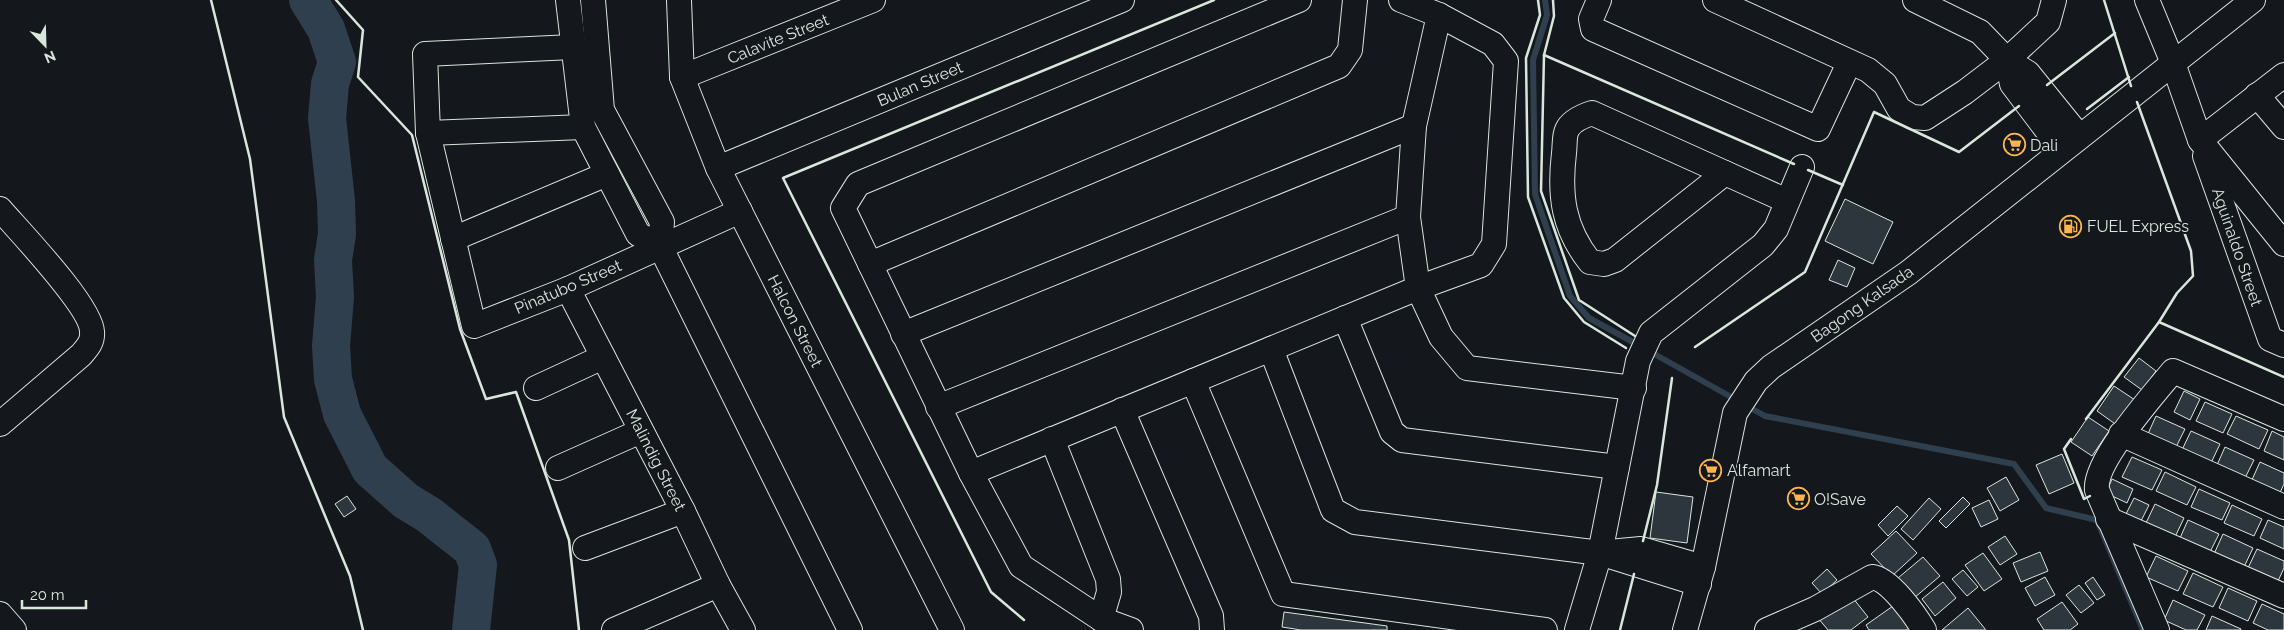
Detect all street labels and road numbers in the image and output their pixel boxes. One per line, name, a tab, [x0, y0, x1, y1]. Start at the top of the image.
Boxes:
street label: Calavite Street	[725, 10, 832, 68]
street label: Bulan Street	[874, 57, 966, 111]
street label: Aguinaldo Street	[2208, 185, 2266, 309]
street label: Pinatubo Street	[512, 256, 625, 318]
street label: Bagong Kalsada	[1807, 262, 1917, 346]
street label: Halcon Street	[764, 272, 827, 371]
street label: Malindig Street	[622, 406, 690, 515]

